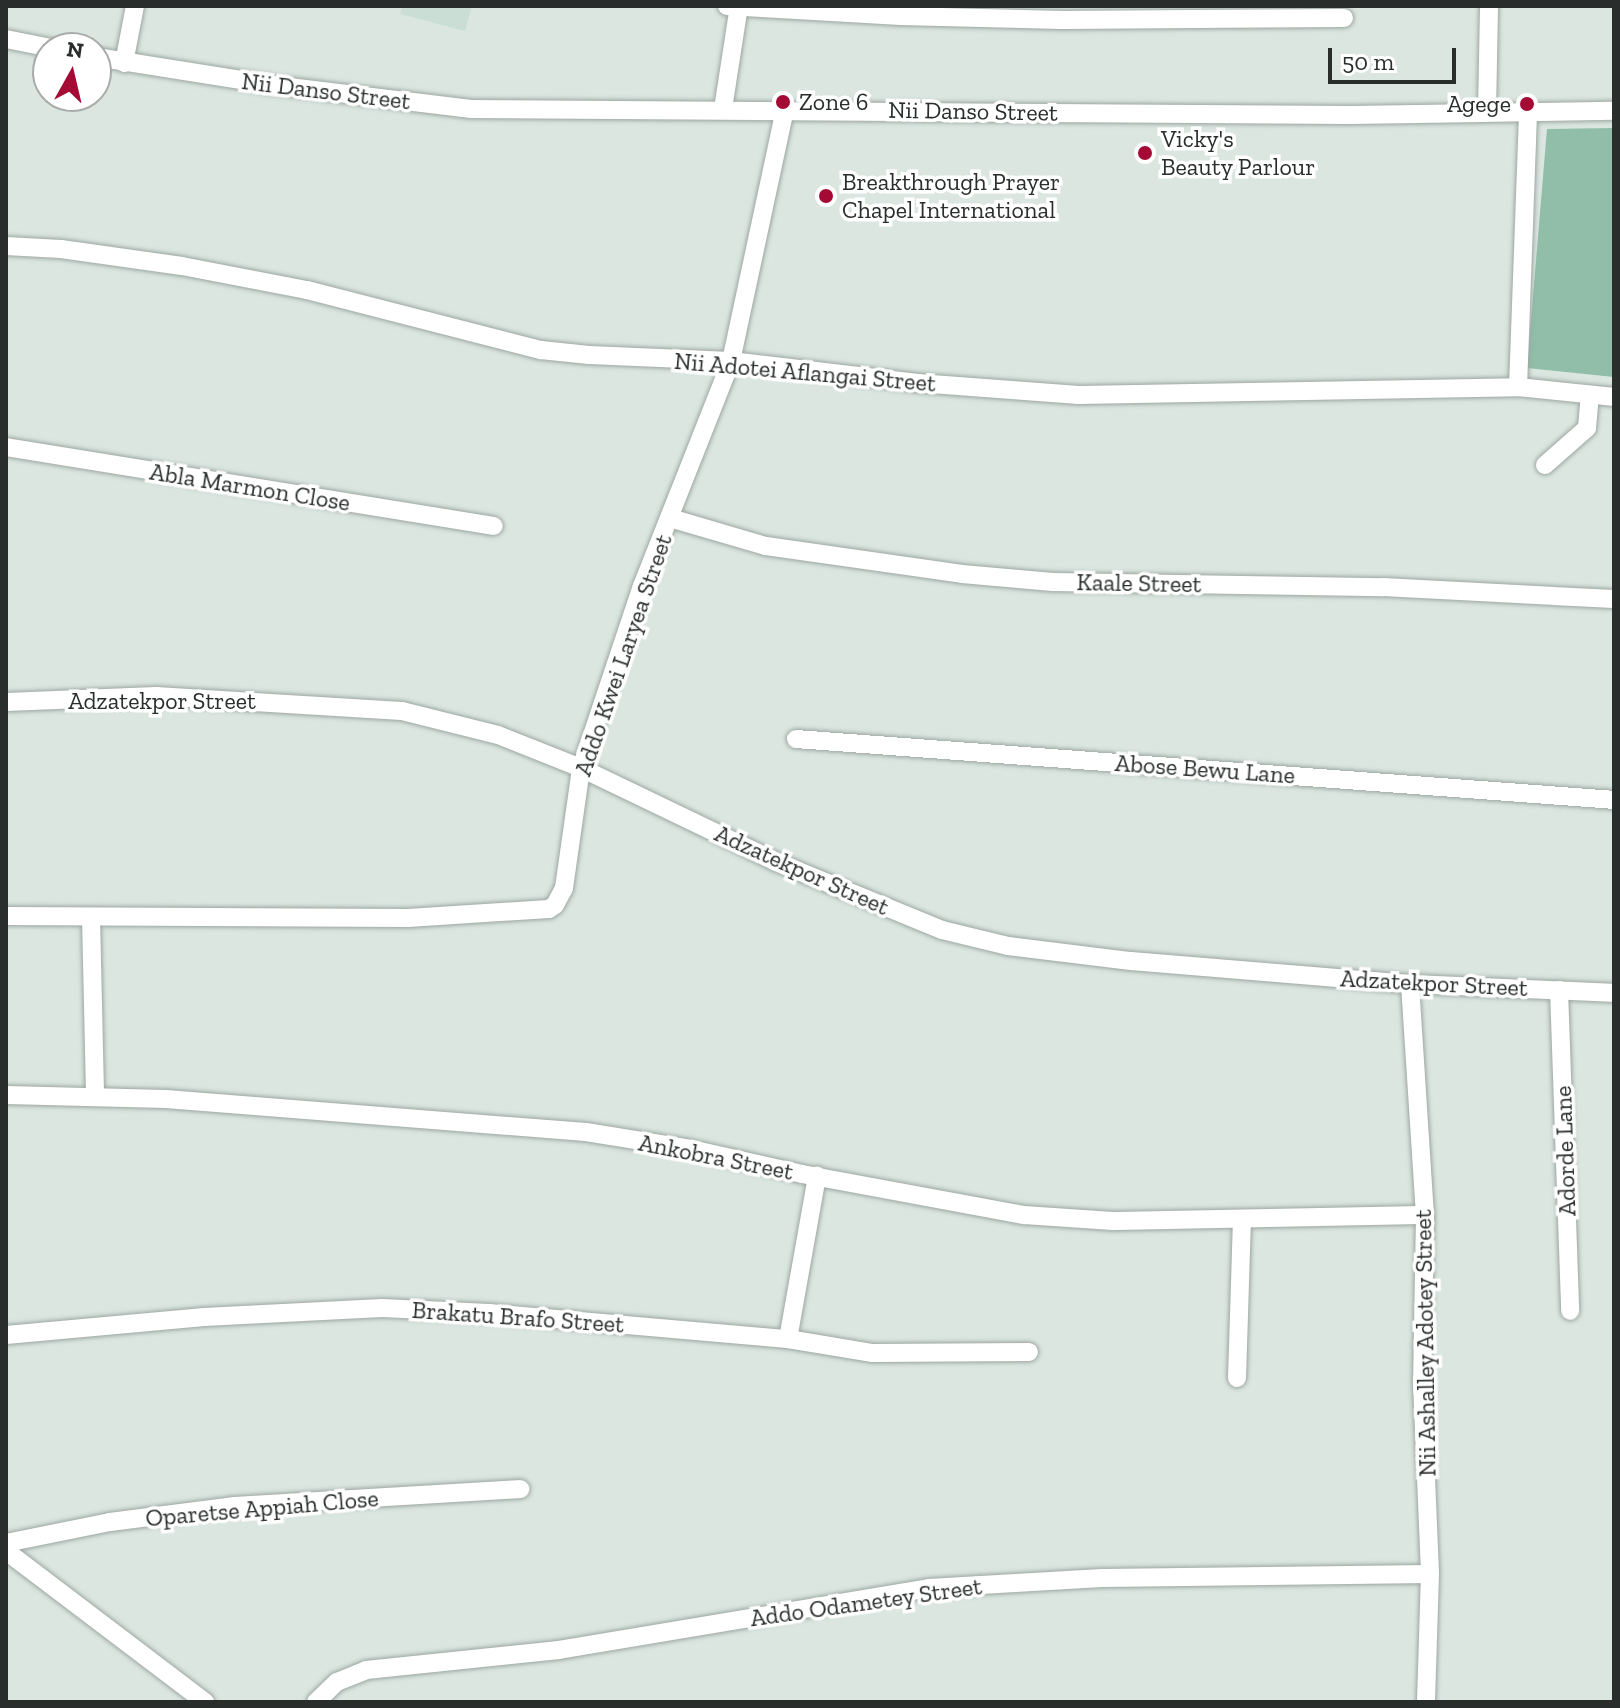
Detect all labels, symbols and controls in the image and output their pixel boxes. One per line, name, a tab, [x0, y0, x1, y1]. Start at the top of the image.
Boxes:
north arrow	[32, 32, 112, 112]
scale bar	[1332, 32, 1460, 82]
text: N	[65, 35, 85, 64]
text: 50 m	[1342, 47, 1394, 76]
street label: Nii Danso Street	[240, 66, 412, 116]
place label: Zone 6	[799, 88, 868, 116]
place label: Agege	[1447, 90, 1511, 118]
marker: Zone 6	[774, 93, 792, 111]
street label: Nii Danso Street	[888, 95, 1058, 127]
marker: Agege	[1518, 95, 1536, 113]
place label: Vicky's Beauty Parlour	[1161, 125, 1316, 181]
marker: Vicky's Beauty Parlour	[1136, 144, 1154, 162]
place label: Breakthrough Prayer Chapel International	[842, 168, 1060, 224]
marker: Breakthrough Prayer Chapel International	[817, 187, 835, 205]
street label: Nii Adotei Aflangai Street	[672, 346, 938, 398]
street label: Abla Marmon Close	[148, 457, 352, 517]
street label: Addo Kwei Laryea Street	[568, 530, 678, 780]
street label: Kaale Street	[1076, 568, 1202, 598]
street label: Adzatekpor Street	[68, 687, 256, 715]
street label: Abose Bewu Lane	[1114, 748, 1296, 790]
street label: Adzatekpor Street	[710, 819, 894, 921]
street label: Adzatekpor Street	[1339, 964, 1529, 1002]
street label: Adorde Lane	[1548, 1085, 1582, 1217]
street label: Ankobra Street	[636, 1128, 796, 1186]
street label: Nii Ashalley Adotey Street	[1408, 1208, 1442, 1478]
street label: Brakatu Brafo Street	[411, 1295, 625, 1339]
street label: Oparetse Appiah Close	[144, 1483, 380, 1533]
street label: Addo Odametey Street	[748, 1571, 984, 1633]

